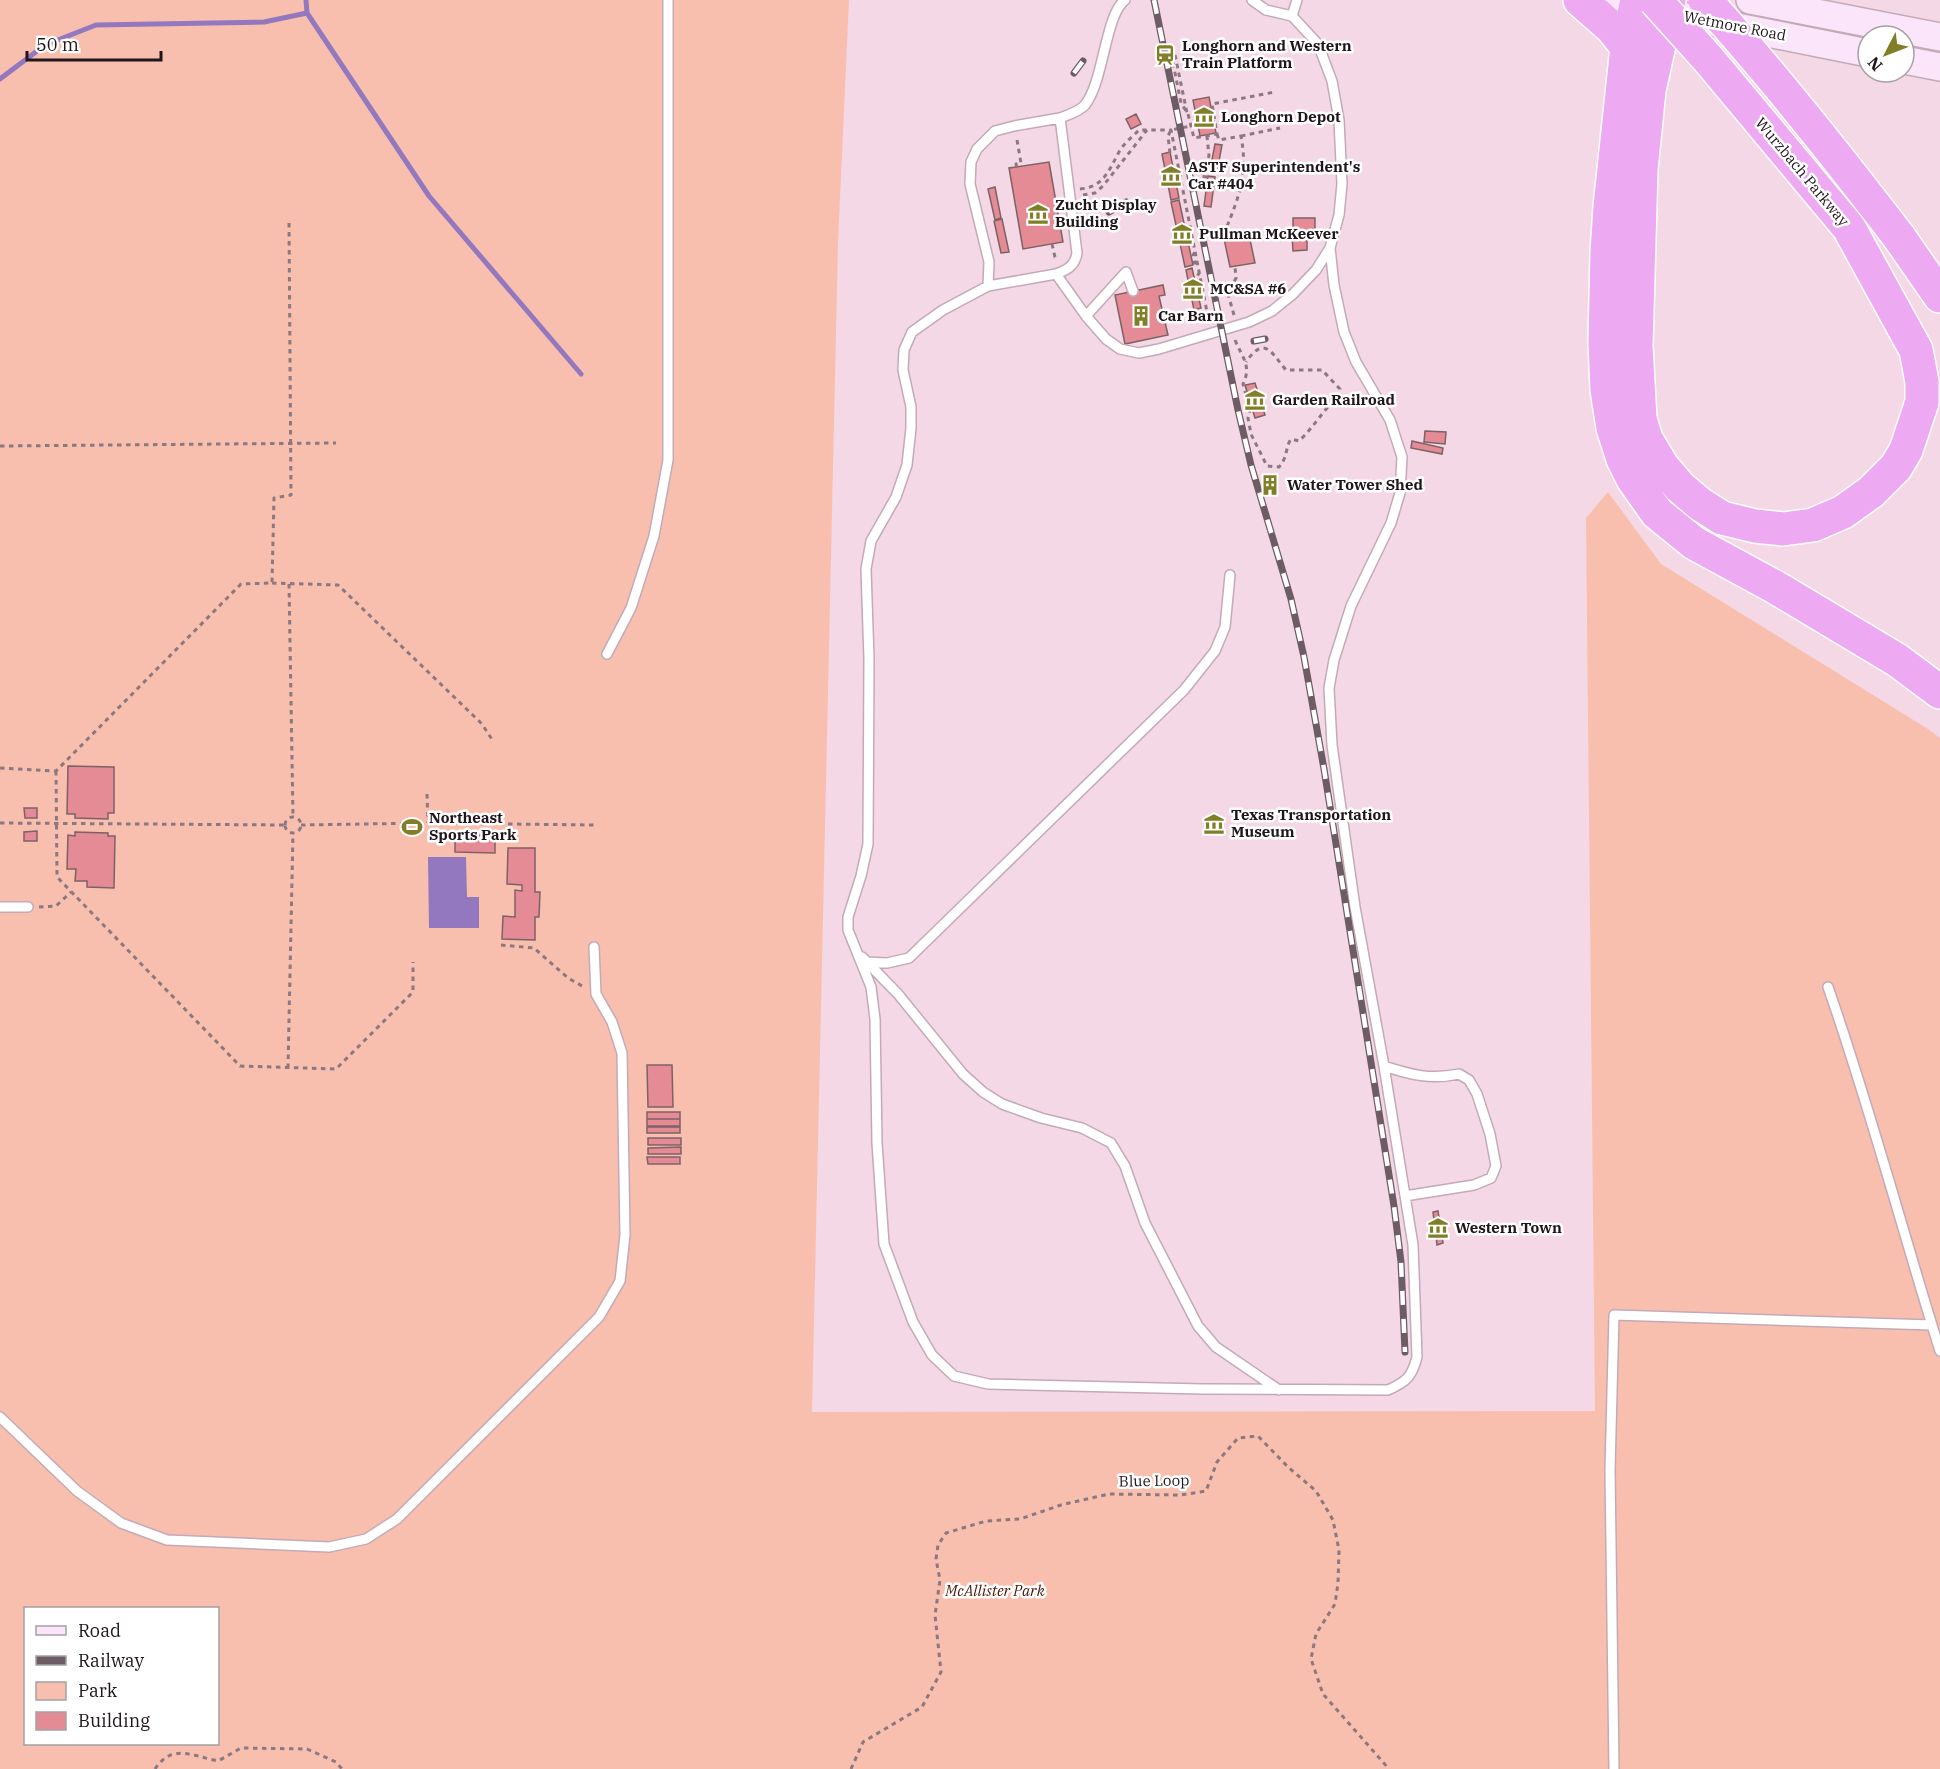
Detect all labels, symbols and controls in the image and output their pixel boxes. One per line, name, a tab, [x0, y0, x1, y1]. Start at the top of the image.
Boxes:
street label: Wetmore Road	[1682, 6, 1788, 45]
scale bar	[27, 24, 160, 62]
north arrow	[1856, 24, 1916, 84]
text: 50 m	[36, 33, 79, 56]
place label: Longhorn and Western Train Platform	[1182, 36, 1352, 72]
station icon: Longhorn and Western Train Platform	[1153, 43, 1177, 67]
text: N	[1863, 53, 1887, 75]
museum icon: Longhorn Depot	[1192, 105, 1216, 129]
place label: Longhorn Depot	[1221, 107, 1341, 126]
street label: Wurzbach Parkway	[1751, 113, 1853, 230]
place label: ASTF Superintendent's Car #404	[1188, 157, 1360, 193]
museum icon: ASTF Superintendent's Car #404	[1159, 164, 1183, 188]
place label: Zucht Display Building	[1055, 195, 1157, 231]
museum icon: Zucht Display Building	[1026, 202, 1050, 226]
museum icon: Pullman McKeever	[1170, 222, 1194, 246]
place label: Pullman McKeever	[1199, 224, 1339, 243]
museum icon: MC&SA #6	[1181, 277, 1205, 301]
place label: MC&SA #6	[1210, 279, 1286, 298]
building icon: Car Barn	[1129, 304, 1153, 328]
place label: Car Barn	[1158, 306, 1224, 325]
museum icon: Garden Railroad	[1243, 388, 1267, 412]
place label: Garden Railroad	[1272, 390, 1395, 409]
building icon: Water Tower Shed	[1258, 473, 1282, 497]
place label: Water Tower Shed	[1287, 475, 1423, 494]
place label: Texas Transportation Museum	[1231, 805, 1391, 841]
place label: Northeast Sports Park	[429, 808, 517, 844]
museum icon: Texas Transportation Museum	[1202, 812, 1226, 836]
sports icon: Northeast Sports Park	[400, 815, 424, 839]
museum icon: Western Town	[1426, 1216, 1450, 1240]
place label: Western Town	[1455, 1218, 1562, 1237]
street label: Blue Loop	[1119, 1470, 1189, 1491]
park label: McAllister Park	[944, 1581, 1045, 1600]
legend	[24, 1607, 219, 1745]
text: Road	[78, 1619, 121, 1642]
text: Railway	[78, 1649, 144, 1672]
text: Park	[78, 1679, 118, 1702]
text: Building	[78, 1709, 150, 1732]

